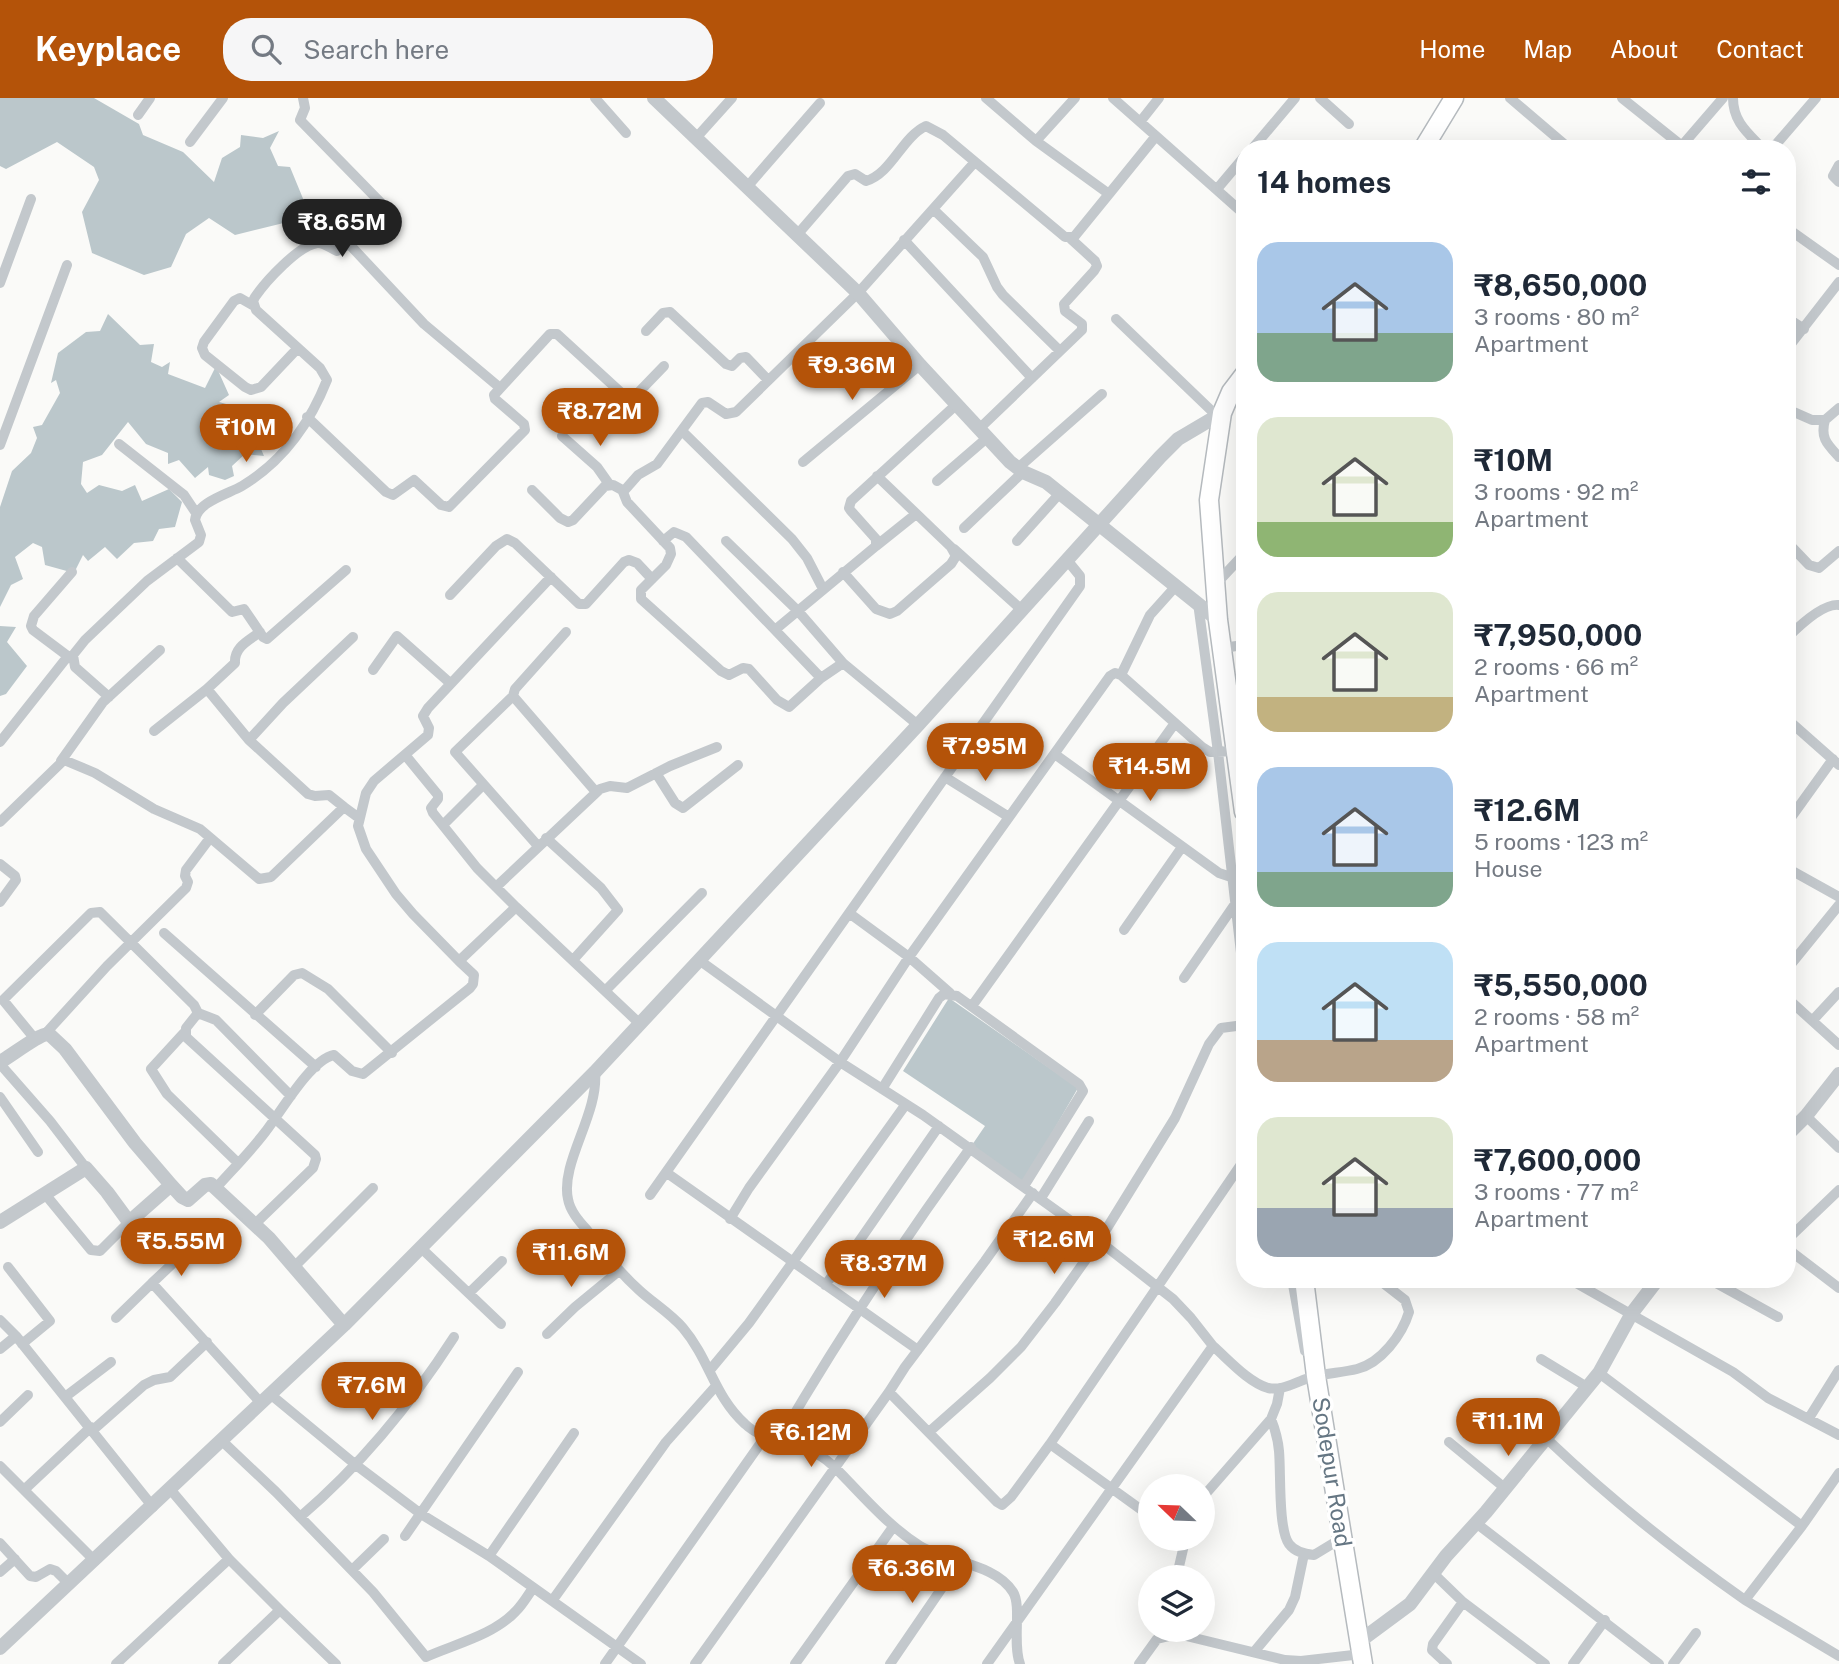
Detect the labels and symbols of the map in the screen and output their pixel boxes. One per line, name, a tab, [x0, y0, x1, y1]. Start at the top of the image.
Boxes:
pin: ₹8.65M	[285, 200, 399, 259]
pin: ₹9.36M	[795, 342, 909, 402]
pin: ₹8.72M	[543, 388, 657, 448]
pin: ₹10M	[205, 404, 287, 464]
pin: ₹7.95M	[928, 724, 1042, 783]
pin: ₹14.5M	[1093, 744, 1207, 803]
pin: ₹12.6M	[997, 1216, 1111, 1276]
pin: ₹5.55M	[124, 1218, 238, 1278]
pin: ₹11.6M	[514, 1230, 628, 1289]
pin: ₹8.37M	[827, 1240, 941, 1300]
pin: ₹7.6M	[323, 1362, 421, 1422]
street label: Sodepur Road	[1307, 1395, 1358, 1549]
pin: ₹11.1M	[1451, 1398, 1565, 1458]
pin: ₹6.12M	[754, 1410, 868, 1469]
north arrow	[1138, 1474, 1214, 1550]
pin: ₹6.36M	[855, 1546, 969, 1605]

